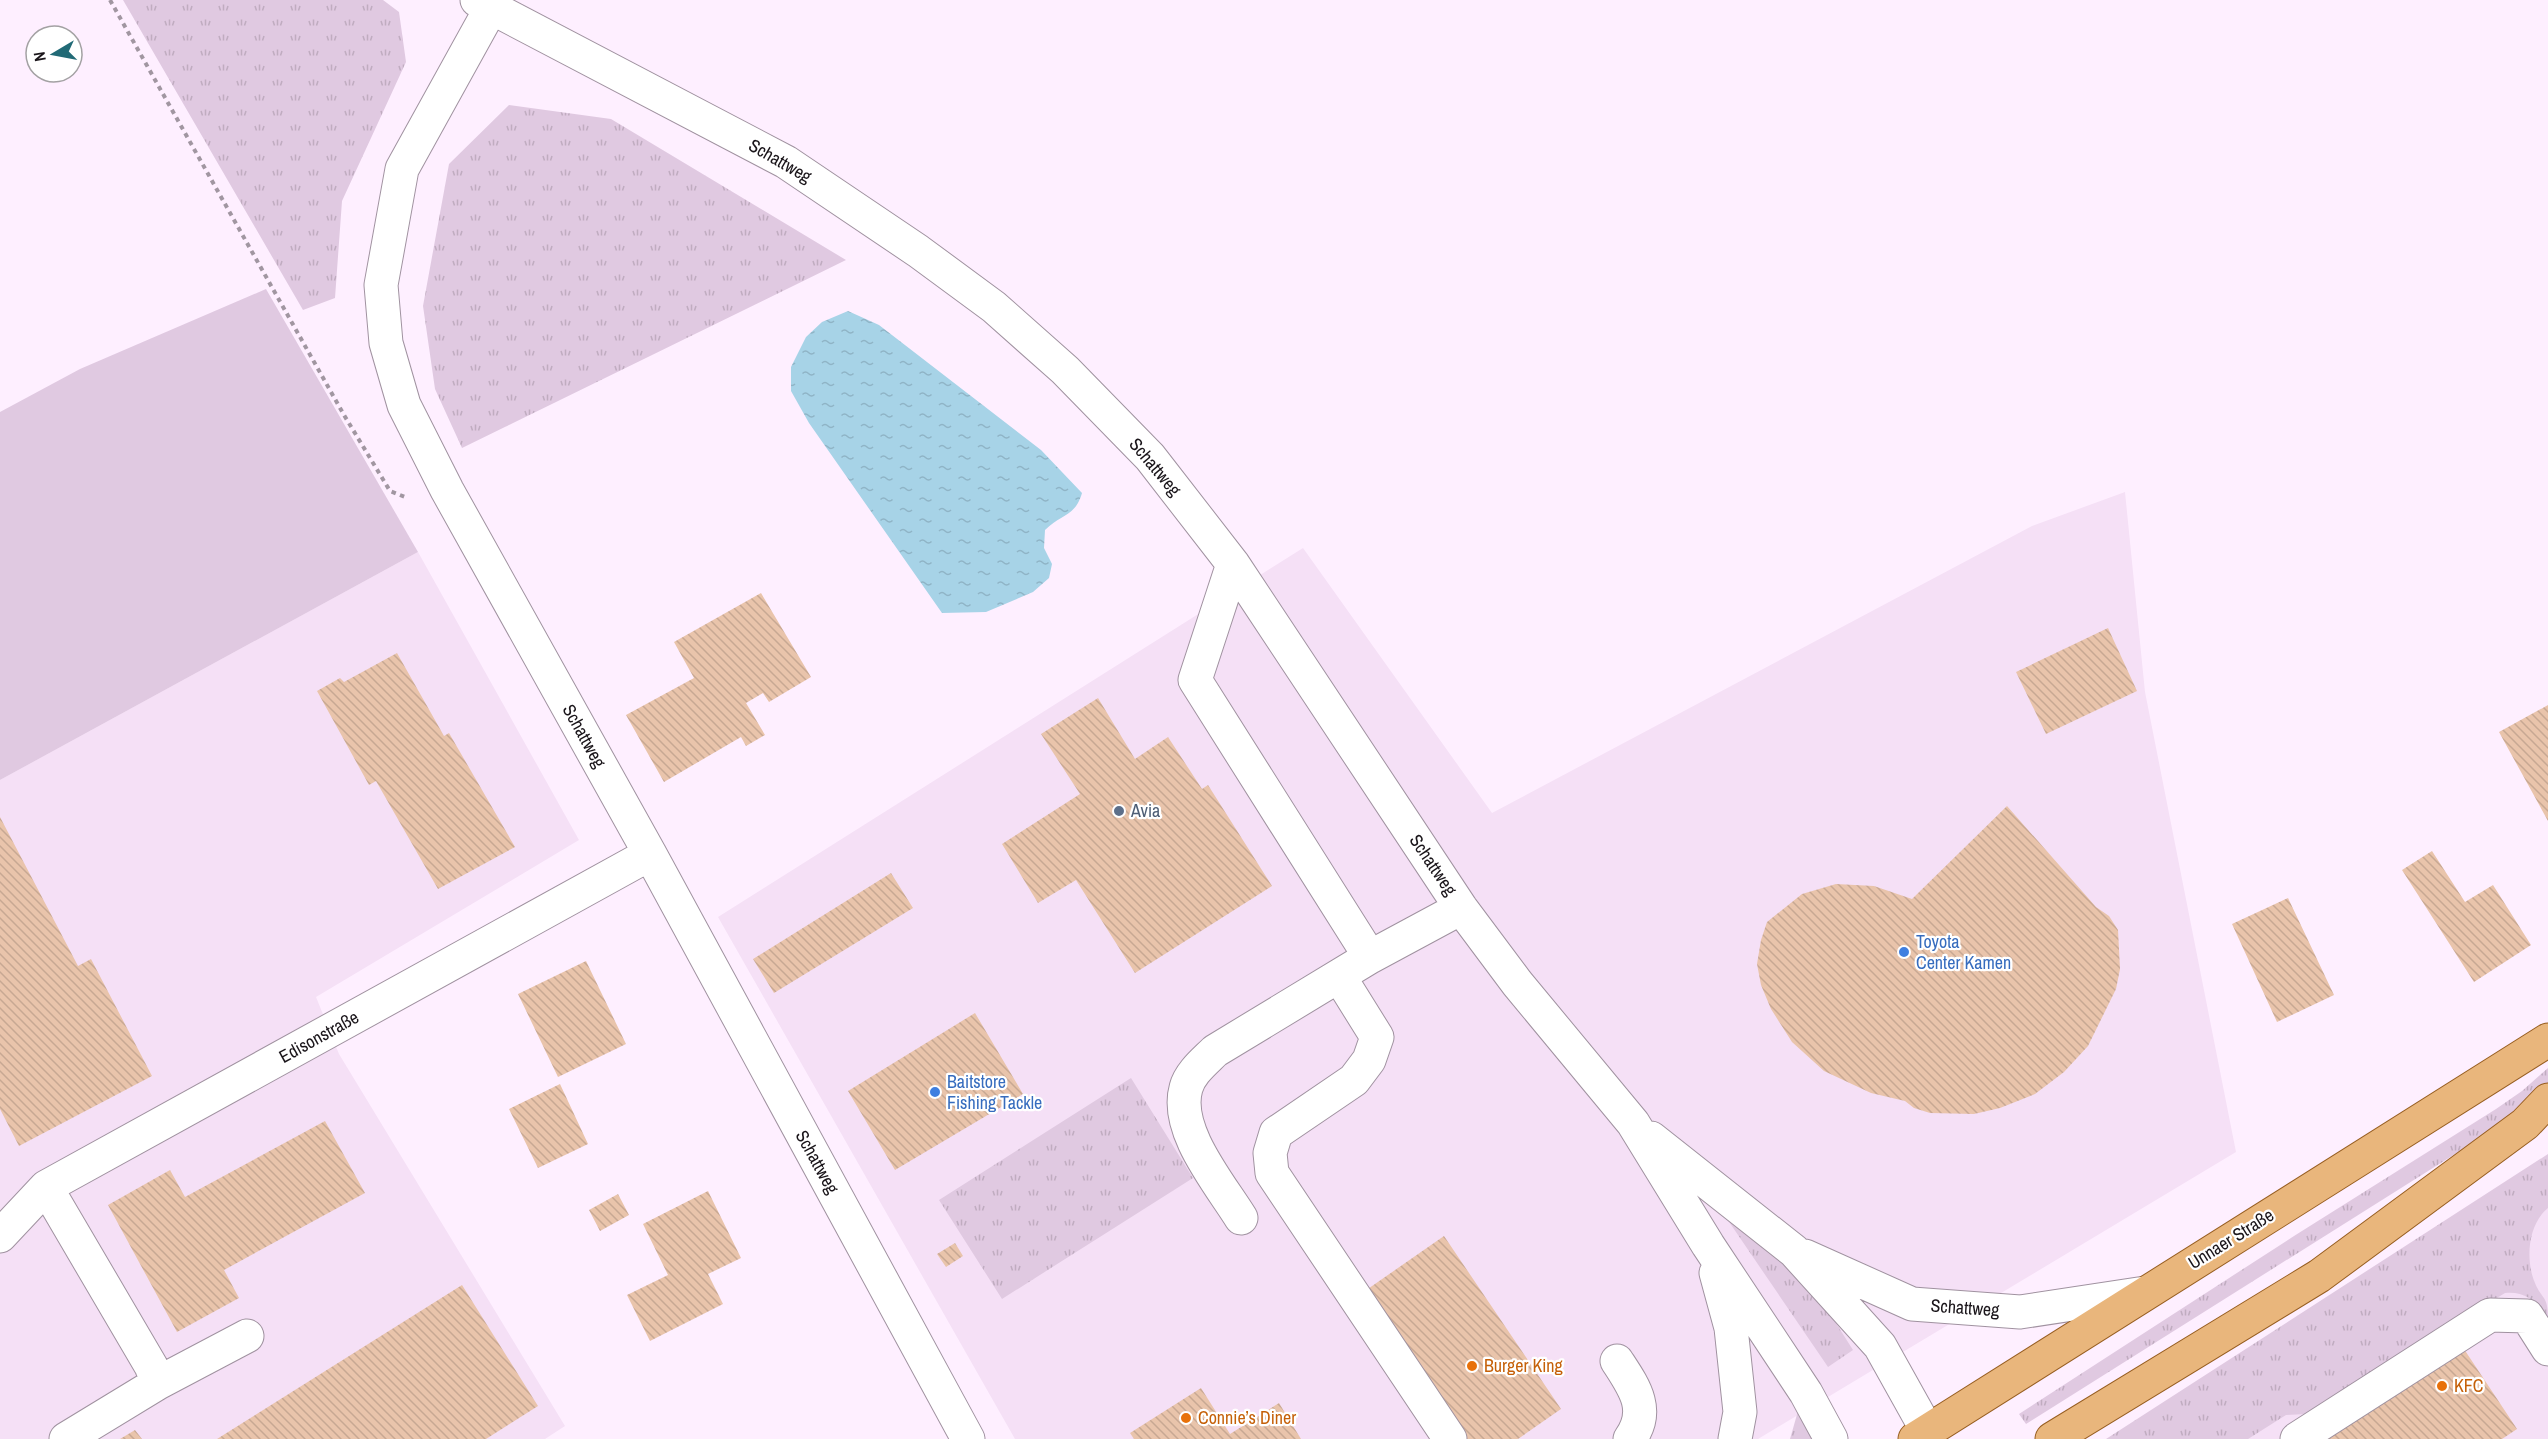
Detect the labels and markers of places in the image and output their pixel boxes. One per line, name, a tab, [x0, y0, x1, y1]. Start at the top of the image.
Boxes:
place label: Avia	[1130, 798, 1160, 823]
marker: Avia	[1112, 804, 1126, 818]
place label: Toyota Center Kamen	[1916, 929, 2011, 975]
marker: Toyota Center Kamen	[1897, 945, 1911, 959]
place label: Baitstore Fishing Tackle	[947, 1069, 1042, 1115]
marker: Baitstore Fishing Tackle	[928, 1085, 942, 1099]
place label: Burger King	[1484, 1353, 1564, 1378]
marker: Burger King	[1465, 1359, 1479, 1373]
place label: KFC	[2454, 1373, 2484, 1398]
marker: KFC	[2435, 1379, 2449, 1393]
place label: Connie’s Diner	[1198, 1405, 1296, 1430]
marker: Connie’s Diner	[1179, 1411, 1193, 1425]

